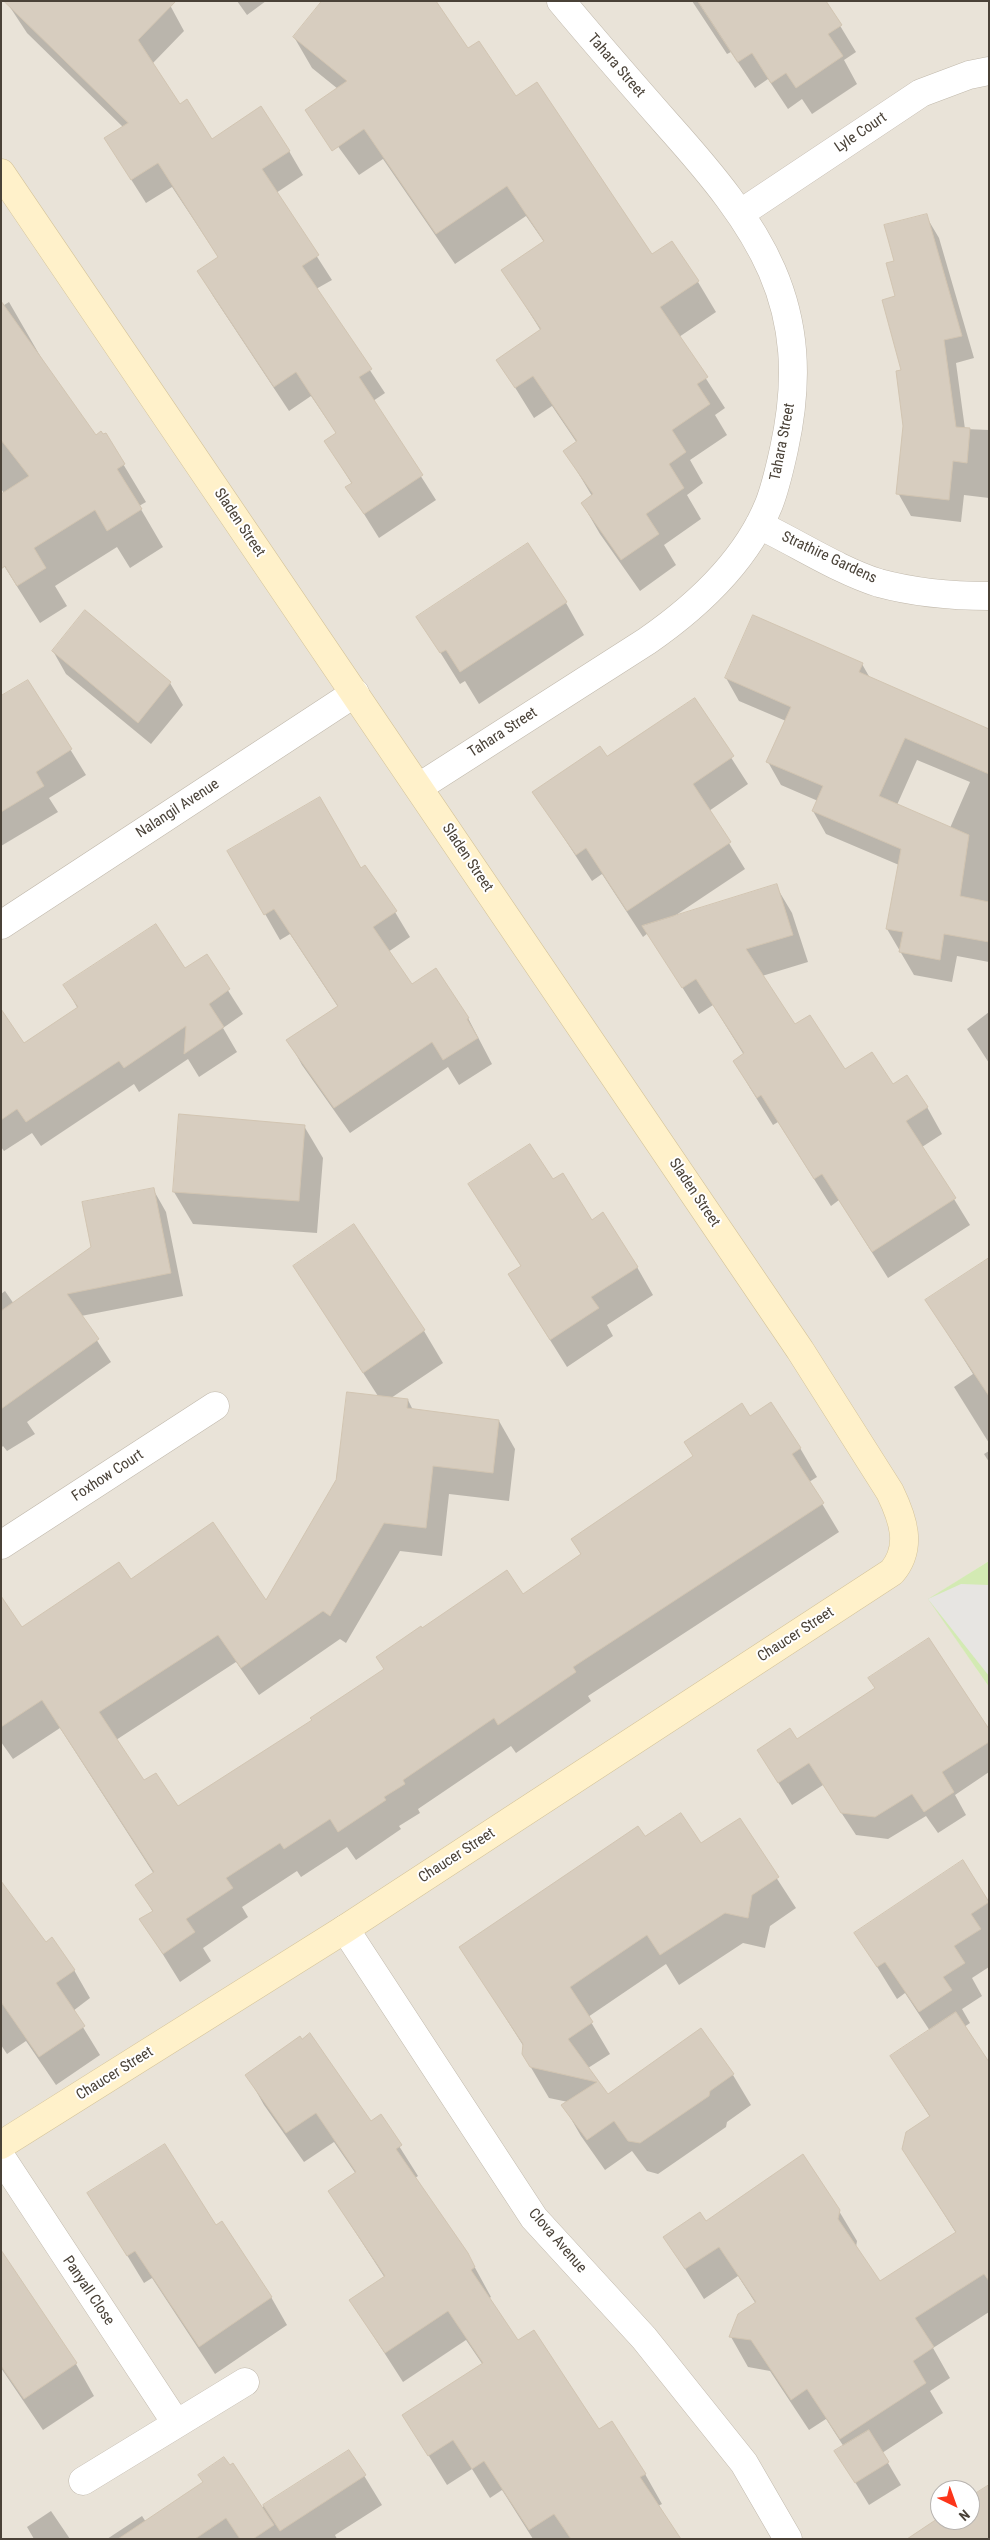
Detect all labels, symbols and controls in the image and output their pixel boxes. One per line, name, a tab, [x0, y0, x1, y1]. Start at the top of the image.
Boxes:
street label: Tahara Street	[583, 30, 649, 102]
street label: Lyle Court	[832, 109, 890, 157]
street label: Tahara Street	[767, 402, 799, 482]
street label: Sladen Street	[210, 485, 268, 561]
street label: Strathire Gardens	[779, 528, 879, 588]
street label: Tahara Street	[465, 704, 541, 762]
street label: Nalangil Avenue	[133, 776, 223, 842]
street label: Sladen Street	[438, 820, 496, 896]
street label: Sladen Street	[665, 1155, 723, 1231]
street label: Foxhow Court	[69, 1446, 147, 1506]
street label: Chaucer Street	[754, 1604, 838, 1666]
street label: Chaucer Street	[415, 1825, 499, 1887]
street label: Chaucer Street	[73, 2043, 157, 2105]
street label: Clova Avenue	[524, 2205, 590, 2277]
street label: Panyall Close	[58, 2253, 118, 2329]
north arrow	[930, 2480, 980, 2530]
text: N	[956, 2507, 973, 2524]

